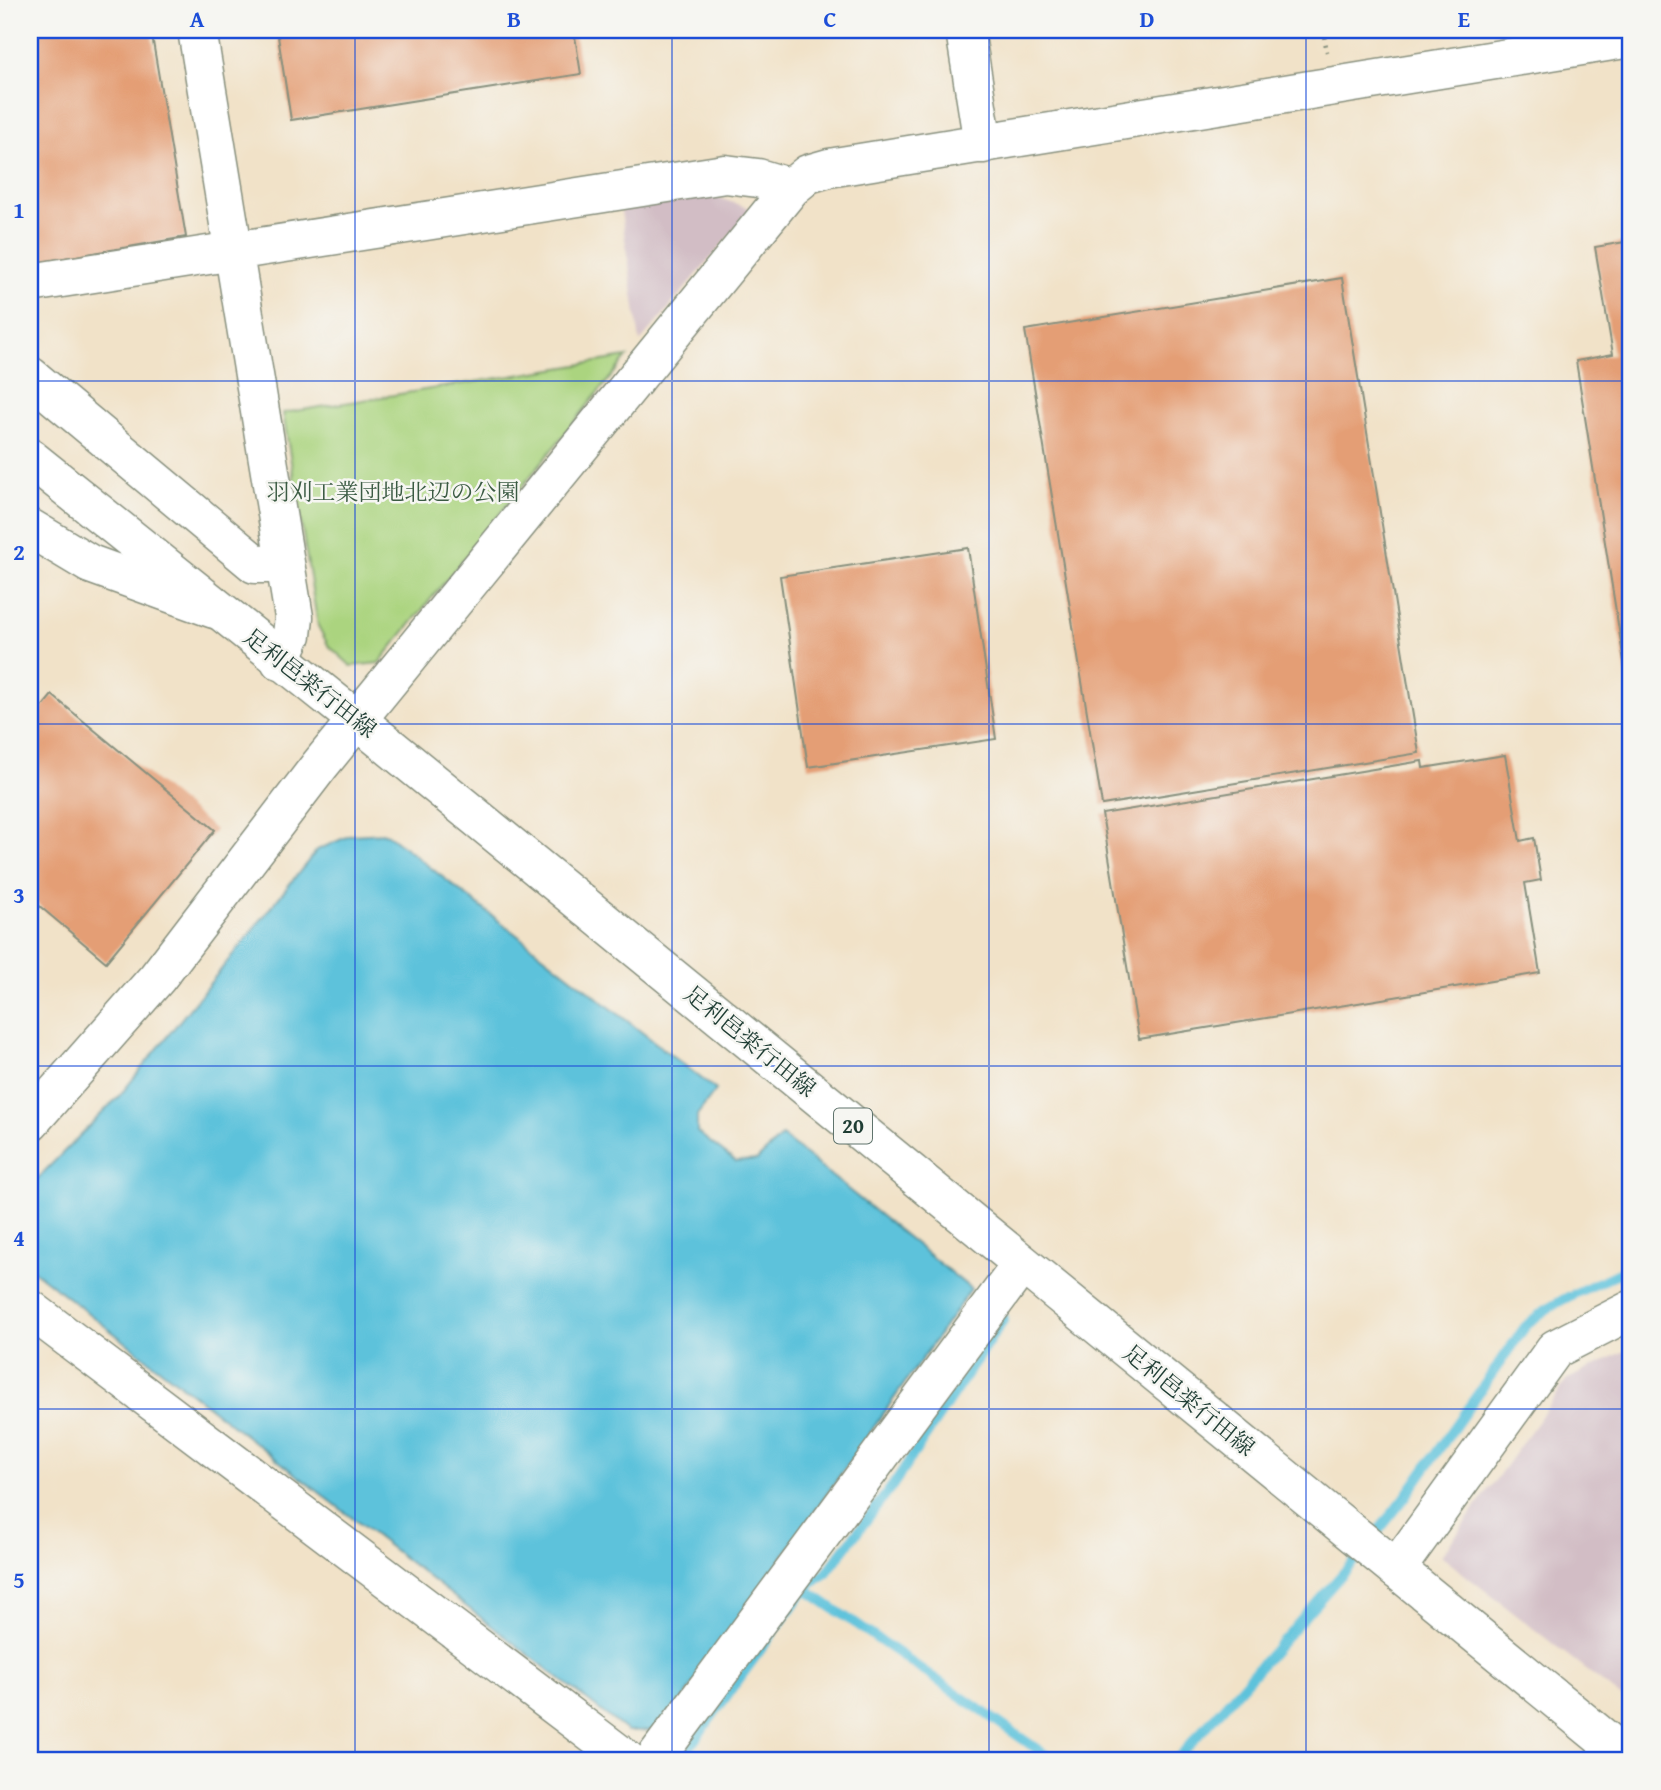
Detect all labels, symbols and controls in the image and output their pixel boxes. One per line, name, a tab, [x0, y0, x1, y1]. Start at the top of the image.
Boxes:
text: A	[190, 2, 205, 35]
text: B	[507, 2, 521, 35]
text: C	[823, 2, 837, 35]
text: D	[1140, 2, 1155, 35]
text: E	[1458, 2, 1470, 35]
text: 1	[13, 193, 25, 226]
park label: 羽刈工業団地北辺の公園	[267, 475, 520, 508]
text: 2	[13, 535, 25, 568]
street label: 足利邑楽行田線	[237, 620, 384, 745]
text: 3	[13, 878, 25, 911]
street label: 足利邑楽行田線	[677, 977, 823, 1104]
road number: 20	[834, 1108, 872, 1144]
text: 4	[13, 1221, 25, 1254]
street label: 足利邑楽行田線	[1116, 1336, 1262, 1463]
text: 5	[13, 1563, 25, 1596]

